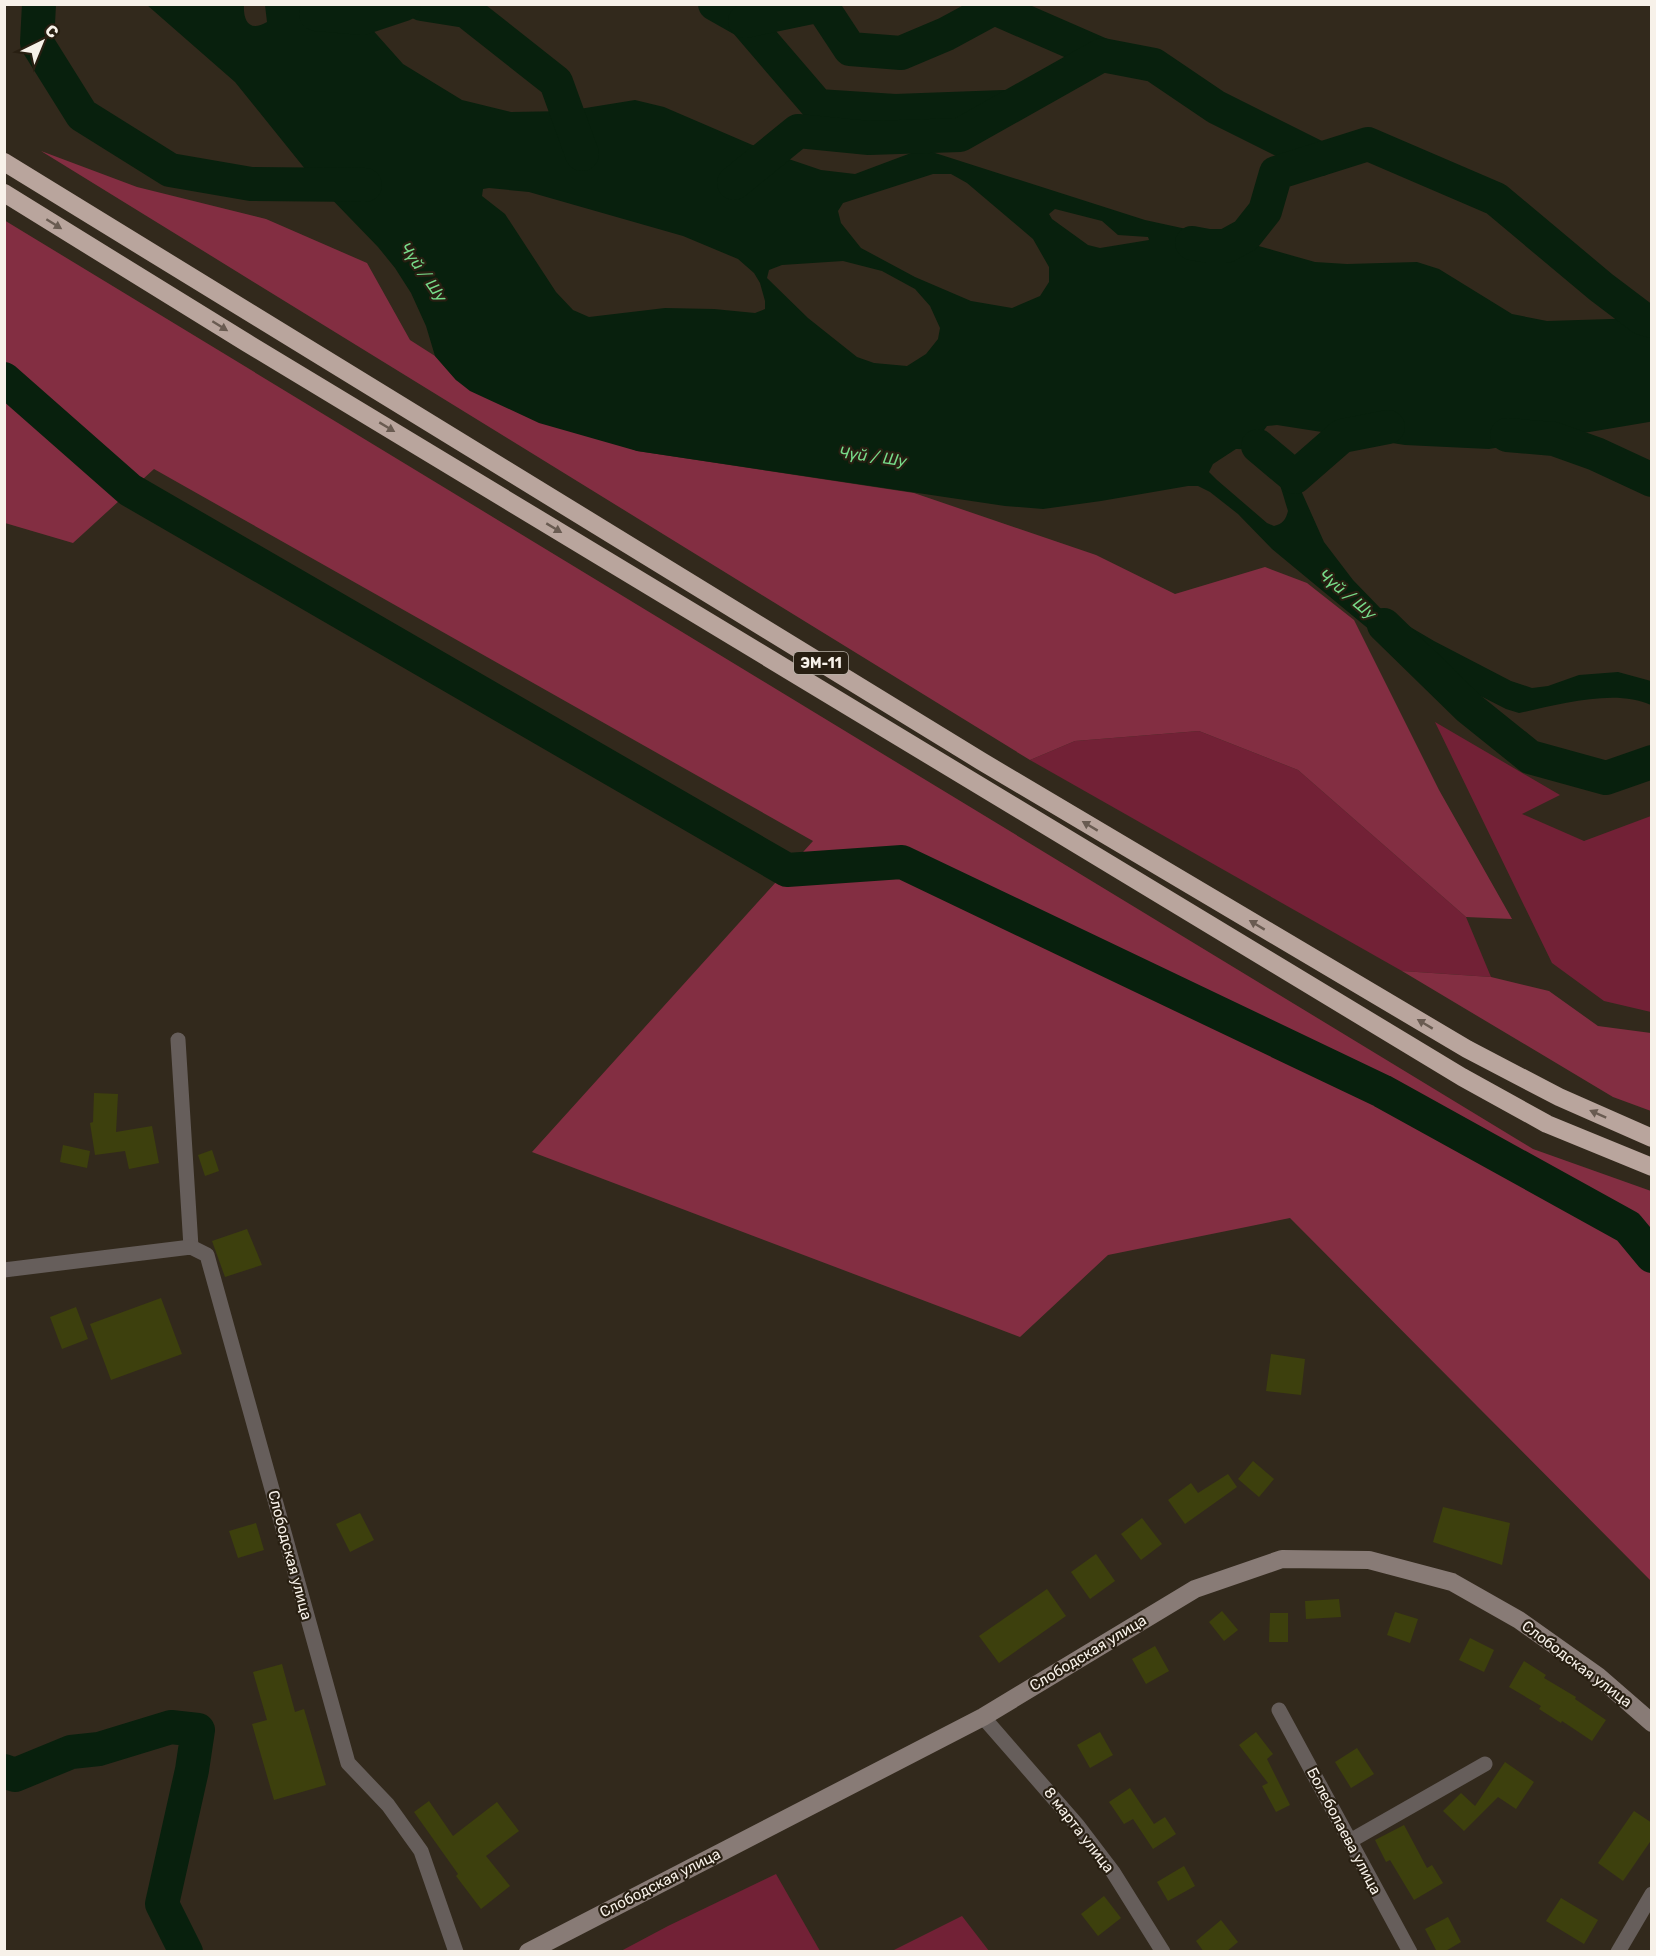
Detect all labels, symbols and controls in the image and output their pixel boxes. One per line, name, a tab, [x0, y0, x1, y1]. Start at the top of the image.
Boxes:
north arrow	[12, 12, 72, 72]
text: С	[41, 21, 62, 42]
one-way arrow	[46, 218, 62, 229]
water label: Чүй / Шу	[396, 239, 452, 307]
one-way arrow	[212, 320, 228, 331]
one-way arrow	[379, 422, 395, 433]
water label: Чүй / Шу	[838, 442, 909, 471]
one-way arrow	[546, 523, 563, 533]
water label: Чүй / Шу	[1315, 565, 1381, 624]
road number: ЭМ-11	[794, 652, 848, 674]
one-way arrow	[1081, 821, 1098, 831]
one-way arrow	[1248, 920, 1265, 930]
one-way arrow	[1417, 1019, 1433, 1030]
one-way arrow	[1589, 1109, 1607, 1118]
street label: Слободская улица	[264, 1488, 316, 1622]
street label: Слободская улица	[1026, 1611, 1150, 1695]
street label: Слободская улица	[1518, 1617, 1636, 1711]
street label: Болеболаева улица	[1303, 1764, 1385, 1898]
street label: 8 марта улица	[1040, 1784, 1118, 1876]
street label: Слободская улица	[597, 1845, 723, 1921]

